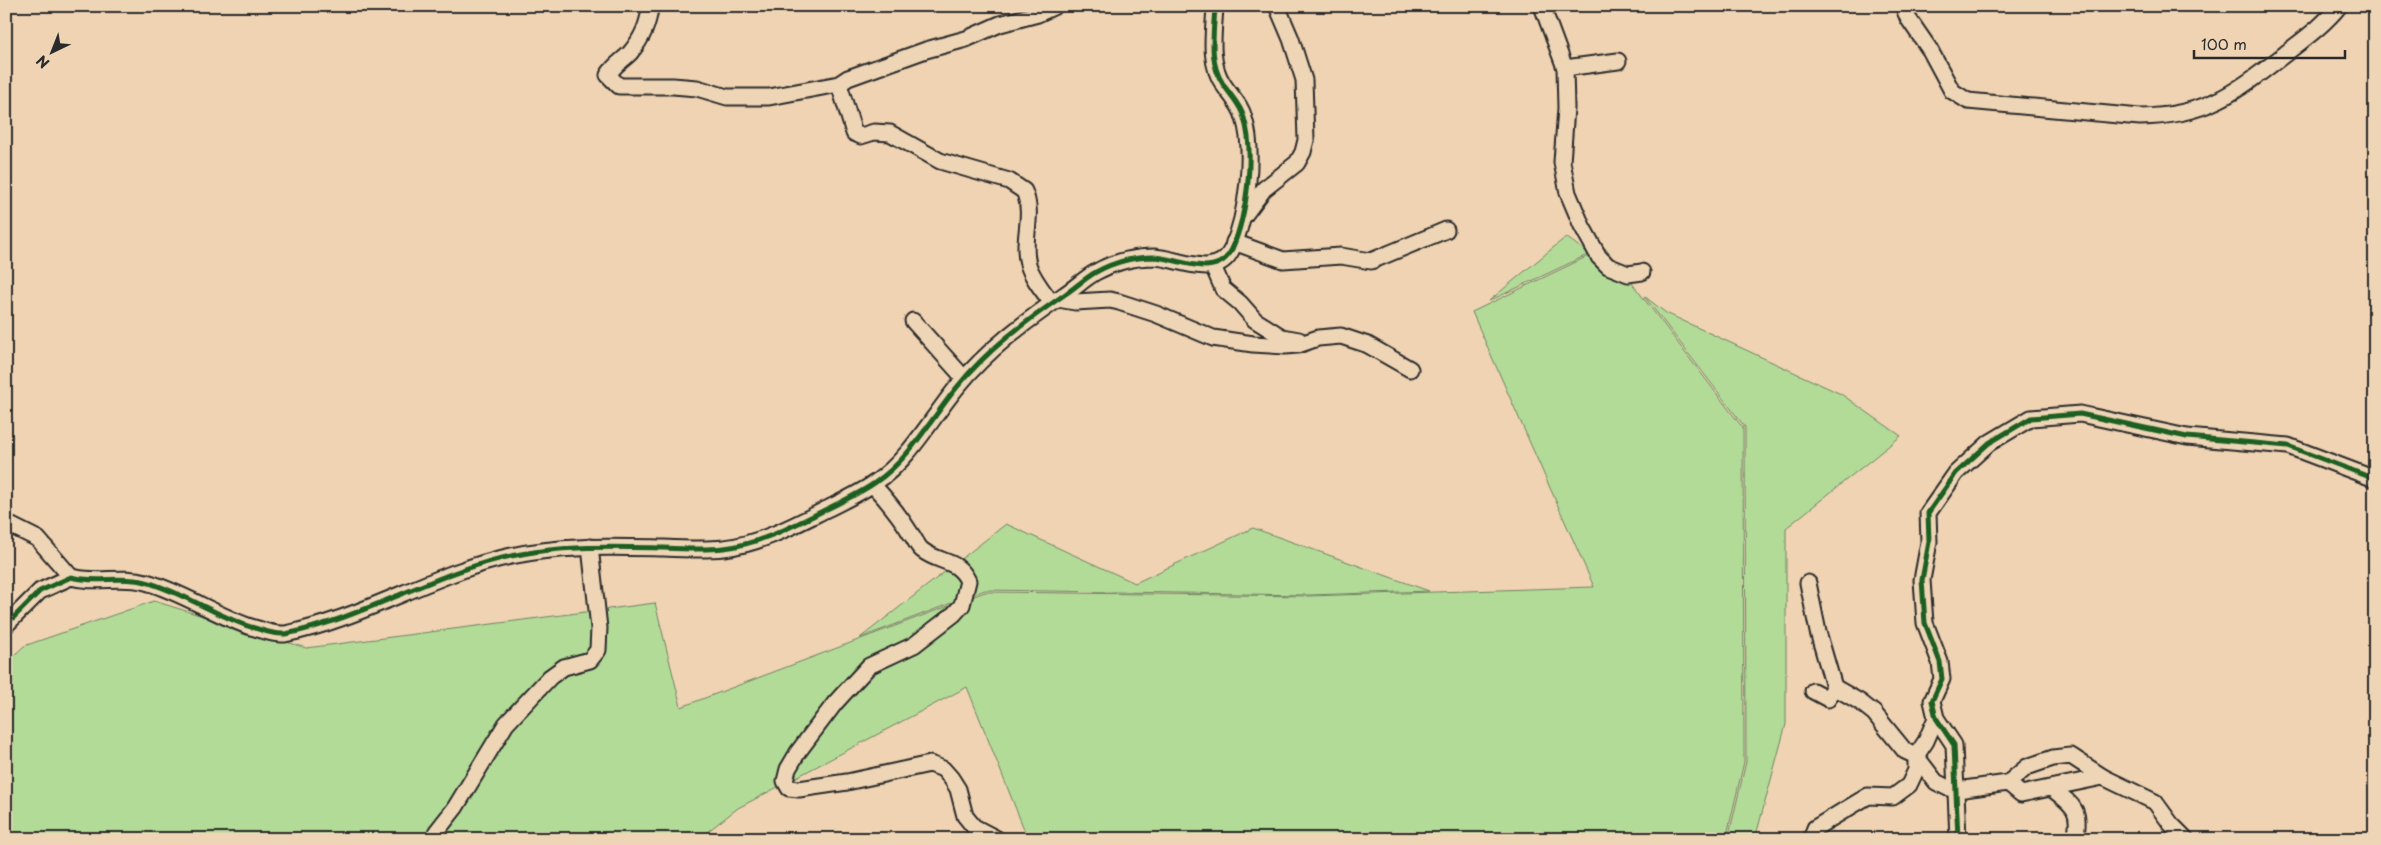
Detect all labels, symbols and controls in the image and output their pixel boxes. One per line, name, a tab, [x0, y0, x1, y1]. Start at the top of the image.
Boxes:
north arrow	[28, 28, 78, 78]
scale bar	[2194, 28, 2345, 60]
text: 100 m	[2201, 32, 2247, 55]
text: N	[32, 50, 54, 73]

